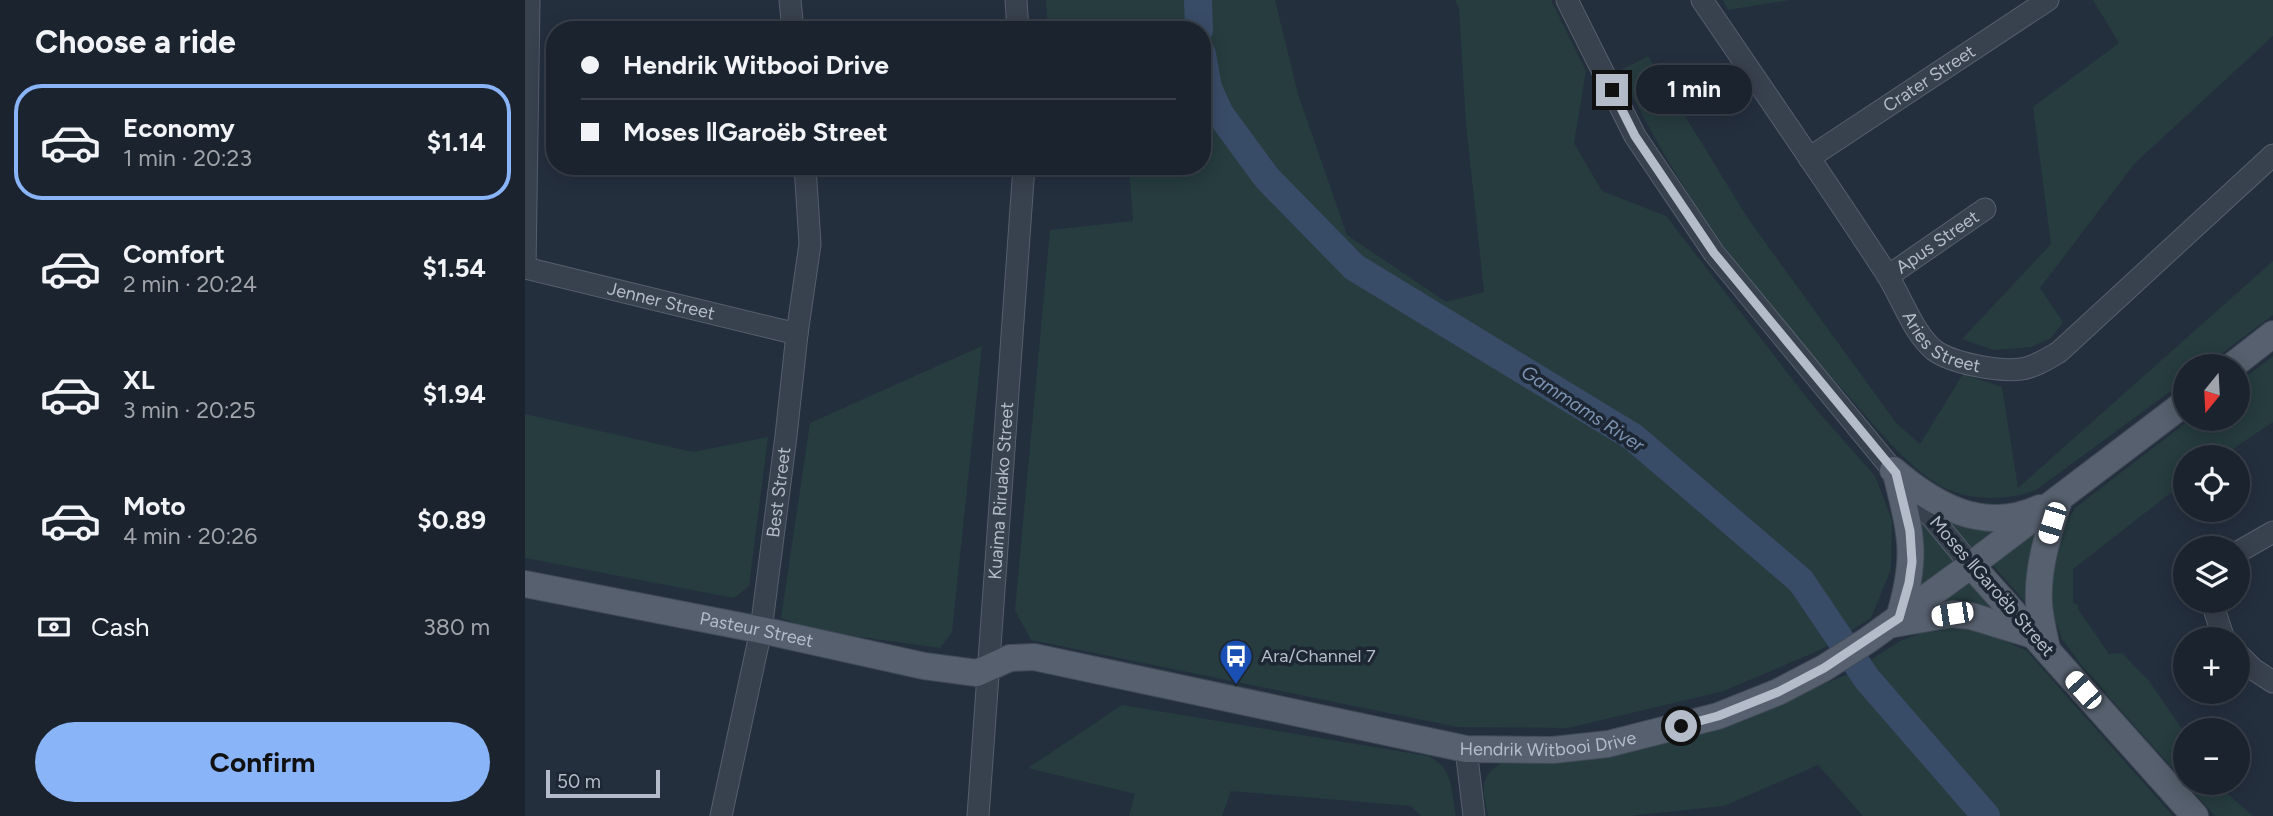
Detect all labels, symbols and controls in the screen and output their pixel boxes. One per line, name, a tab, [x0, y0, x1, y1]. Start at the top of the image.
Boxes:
text: Choose a ride	[35, 23, 236, 61]
street label: Crater Street	[1879, 40, 1979, 117]
text: Hendrik Witbooi Drive	[623, 49, 889, 81]
callout: 1 min	[1637, 66, 1752, 114]
route end	[1596, 74, 1628, 106]
text: 1 min	[1667, 75, 1721, 103]
icon: car	[39, 111, 102, 174]
text: Economy	[123, 112, 235, 144]
text: Moses ǁGaroëb Street	[623, 116, 888, 148]
text: $1.14	[427, 126, 486, 158]
text: 1 min · 20:23	[123, 144, 252, 172]
street label: Apus Street	[1892, 205, 1983, 278]
icon: car	[39, 237, 102, 300]
text: Comfort	[123, 238, 225, 270]
text: $1.54	[423, 252, 486, 284]
text: 2 min · 20:24	[123, 270, 257, 298]
street label: Jenner Street	[605, 277, 717, 325]
street label: Aries Street	[1897, 307, 1983, 377]
north arrow	[2173, 354, 2251, 430]
map controls	[2173, 354, 2250, 795]
water label: Gammams River	[1517, 360, 1649, 457]
icon: car	[39, 363, 102, 426]
text: XL	[123, 364, 155, 396]
text: $1.94	[423, 378, 486, 410]
text: 3 min · 20:25	[123, 396, 256, 424]
street label: Kuaima Riruako Street	[984, 401, 1018, 580]
button: locate	[2173, 445, 2250, 522]
street label: Best Street	[762, 446, 795, 539]
icon: car	[39, 489, 102, 552]
text: Moto	[123, 490, 186, 522]
car	[2036, 500, 2069, 546]
text: $0.89	[417, 504, 486, 536]
street label: Moses ǁGaroëb Street	[1925, 511, 2059, 661]
text: 4 min · 20:26	[123, 522, 257, 550]
button: layers	[2173, 536, 2250, 613]
car	[1930, 600, 1975, 628]
street label: Pasteur Street	[698, 607, 816, 652]
icon: cash	[35, 608, 73, 646]
text: Cash	[91, 611, 150, 643]
text: 380 m	[423, 613, 490, 641]
button: +	[2173, 627, 2250, 704]
bus stop icon: Ara/Channel 7	[1217, 637, 1255, 686]
place label: Ara/Channel 7	[1261, 645, 1376, 667]
car	[2062, 667, 2105, 713]
route start	[1665, 710, 1697, 742]
button: −	[2173, 718, 2250, 795]
button: Confirm	[35, 722, 490, 802]
street label: Hendrik Witbooi Drive	[1459, 726, 1639, 761]
scale bar	[546, 767, 660, 799]
text: 50 m	[557, 770, 601, 793]

